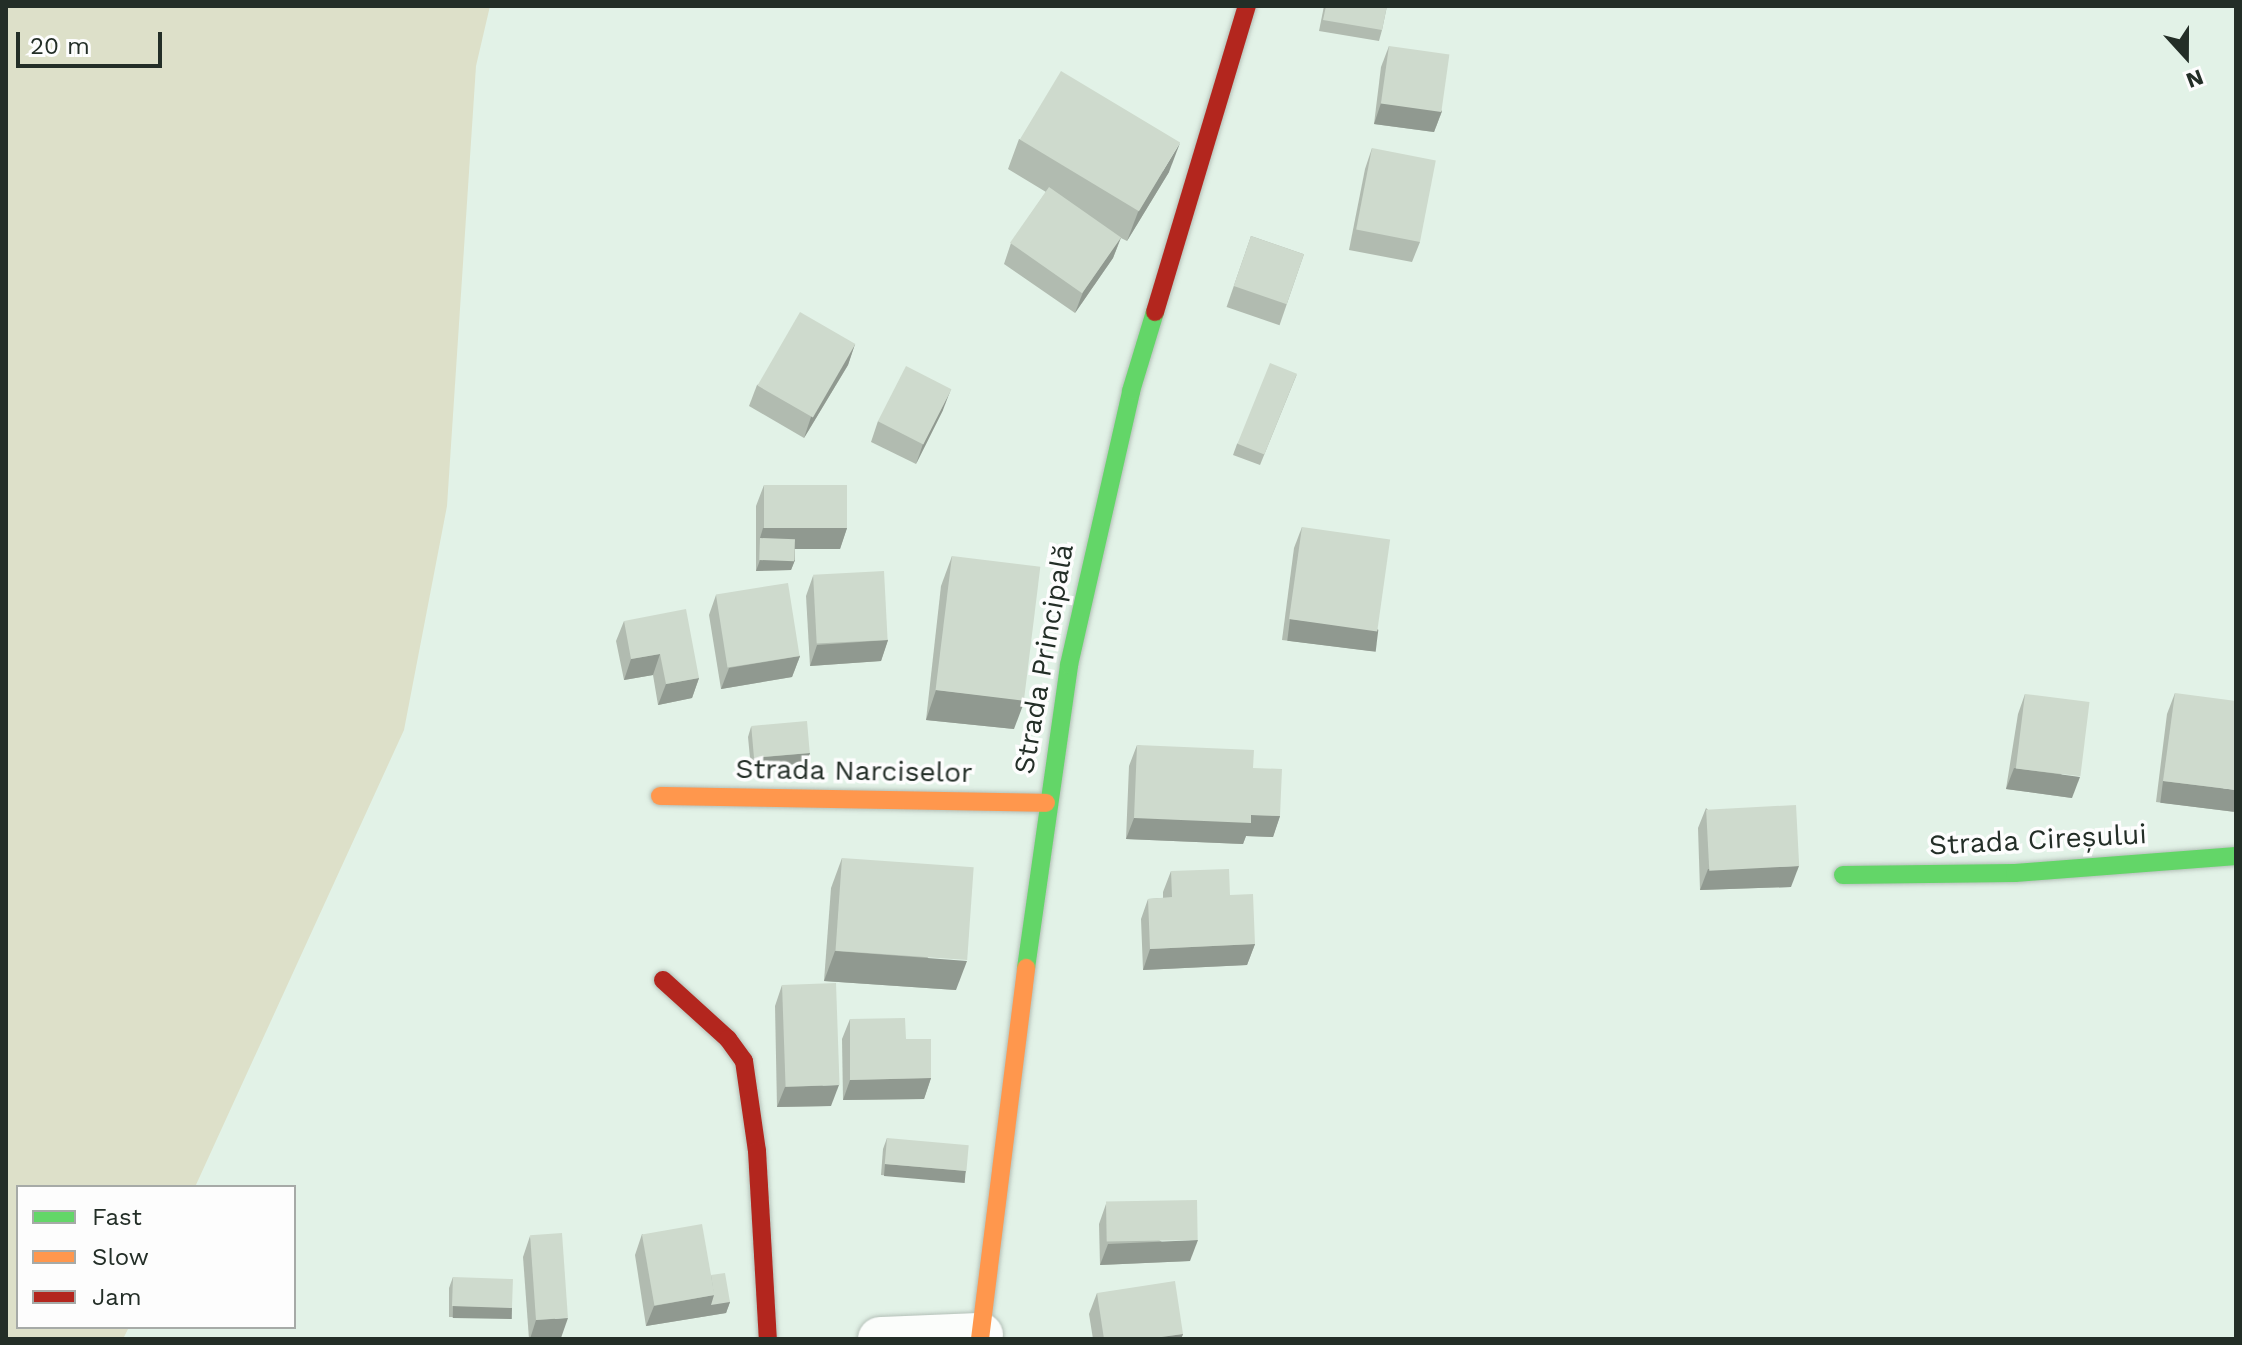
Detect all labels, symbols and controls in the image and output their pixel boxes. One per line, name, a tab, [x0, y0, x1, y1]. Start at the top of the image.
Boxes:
scale bar	[20, 16, 166, 66]
north arrow	[2146, 16, 2226, 96]
text: 20 m	[30, 32, 90, 60]
text: N	[2183, 64, 2207, 93]
street label: Strada Principală	[1007, 541, 1081, 777]
street label: Strada Narciselor	[735, 752, 973, 790]
street label: Strada Cireșului	[1928, 818, 2148, 862]
legend	[16, 1185, 296, 1329]
text: Fast	[92, 1203, 142, 1231]
text: Slow	[92, 1243, 149, 1271]
text: Jam	[92, 1283, 142, 1311]

